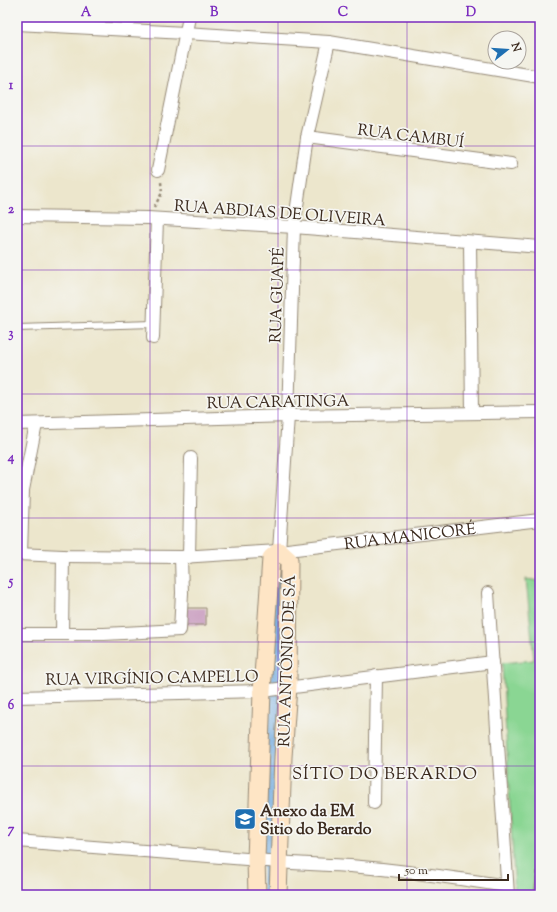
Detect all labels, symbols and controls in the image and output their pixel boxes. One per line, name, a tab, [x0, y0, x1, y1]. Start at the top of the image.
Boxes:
text: A	[81, 4, 92, 22]
text: B	[210, 4, 219, 22]
text: C	[338, 4, 348, 22]
text: D	[466, 4, 476, 22]
north arrow	[487, 30, 527, 70]
text: N	[506, 40, 525, 54]
text: 1	[9, 77, 14, 95]
street label: RUA CAMBUÍ	[356, 120, 465, 155]
street label: RUA ABDIAS DE OLIVEIRA	[173, 196, 387, 233]
text: 2	[8, 201, 15, 219]
street label: RUA GUAPÉ	[265, 246, 292, 343]
text: 3	[8, 325, 14, 343]
street label: RUA CARATINGA	[207, 391, 350, 416]
text: 4	[7, 449, 15, 467]
street label: RUA MANICORÉ	[343, 519, 478, 557]
text: 5	[8, 573, 14, 591]
street label: RUA ANTÔNIO DE SÁ	[274, 575, 303, 748]
street label: RUA VIRGÍNIO CAMPELLO	[45, 666, 259, 693]
text: 6	[8, 697, 15, 715]
district label: SÍTIO DO BERARDO	[292, 763, 478, 787]
place label: Anexo da EM Sitio do Berardo	[260, 801, 372, 842]
school or university icon: Anexo da EM Sitio do Berardo	[232, 806, 258, 832]
text: 7	[8, 821, 15, 839]
scale bar	[399, 856, 508, 882]
text: 50 m	[404, 862, 428, 880]

